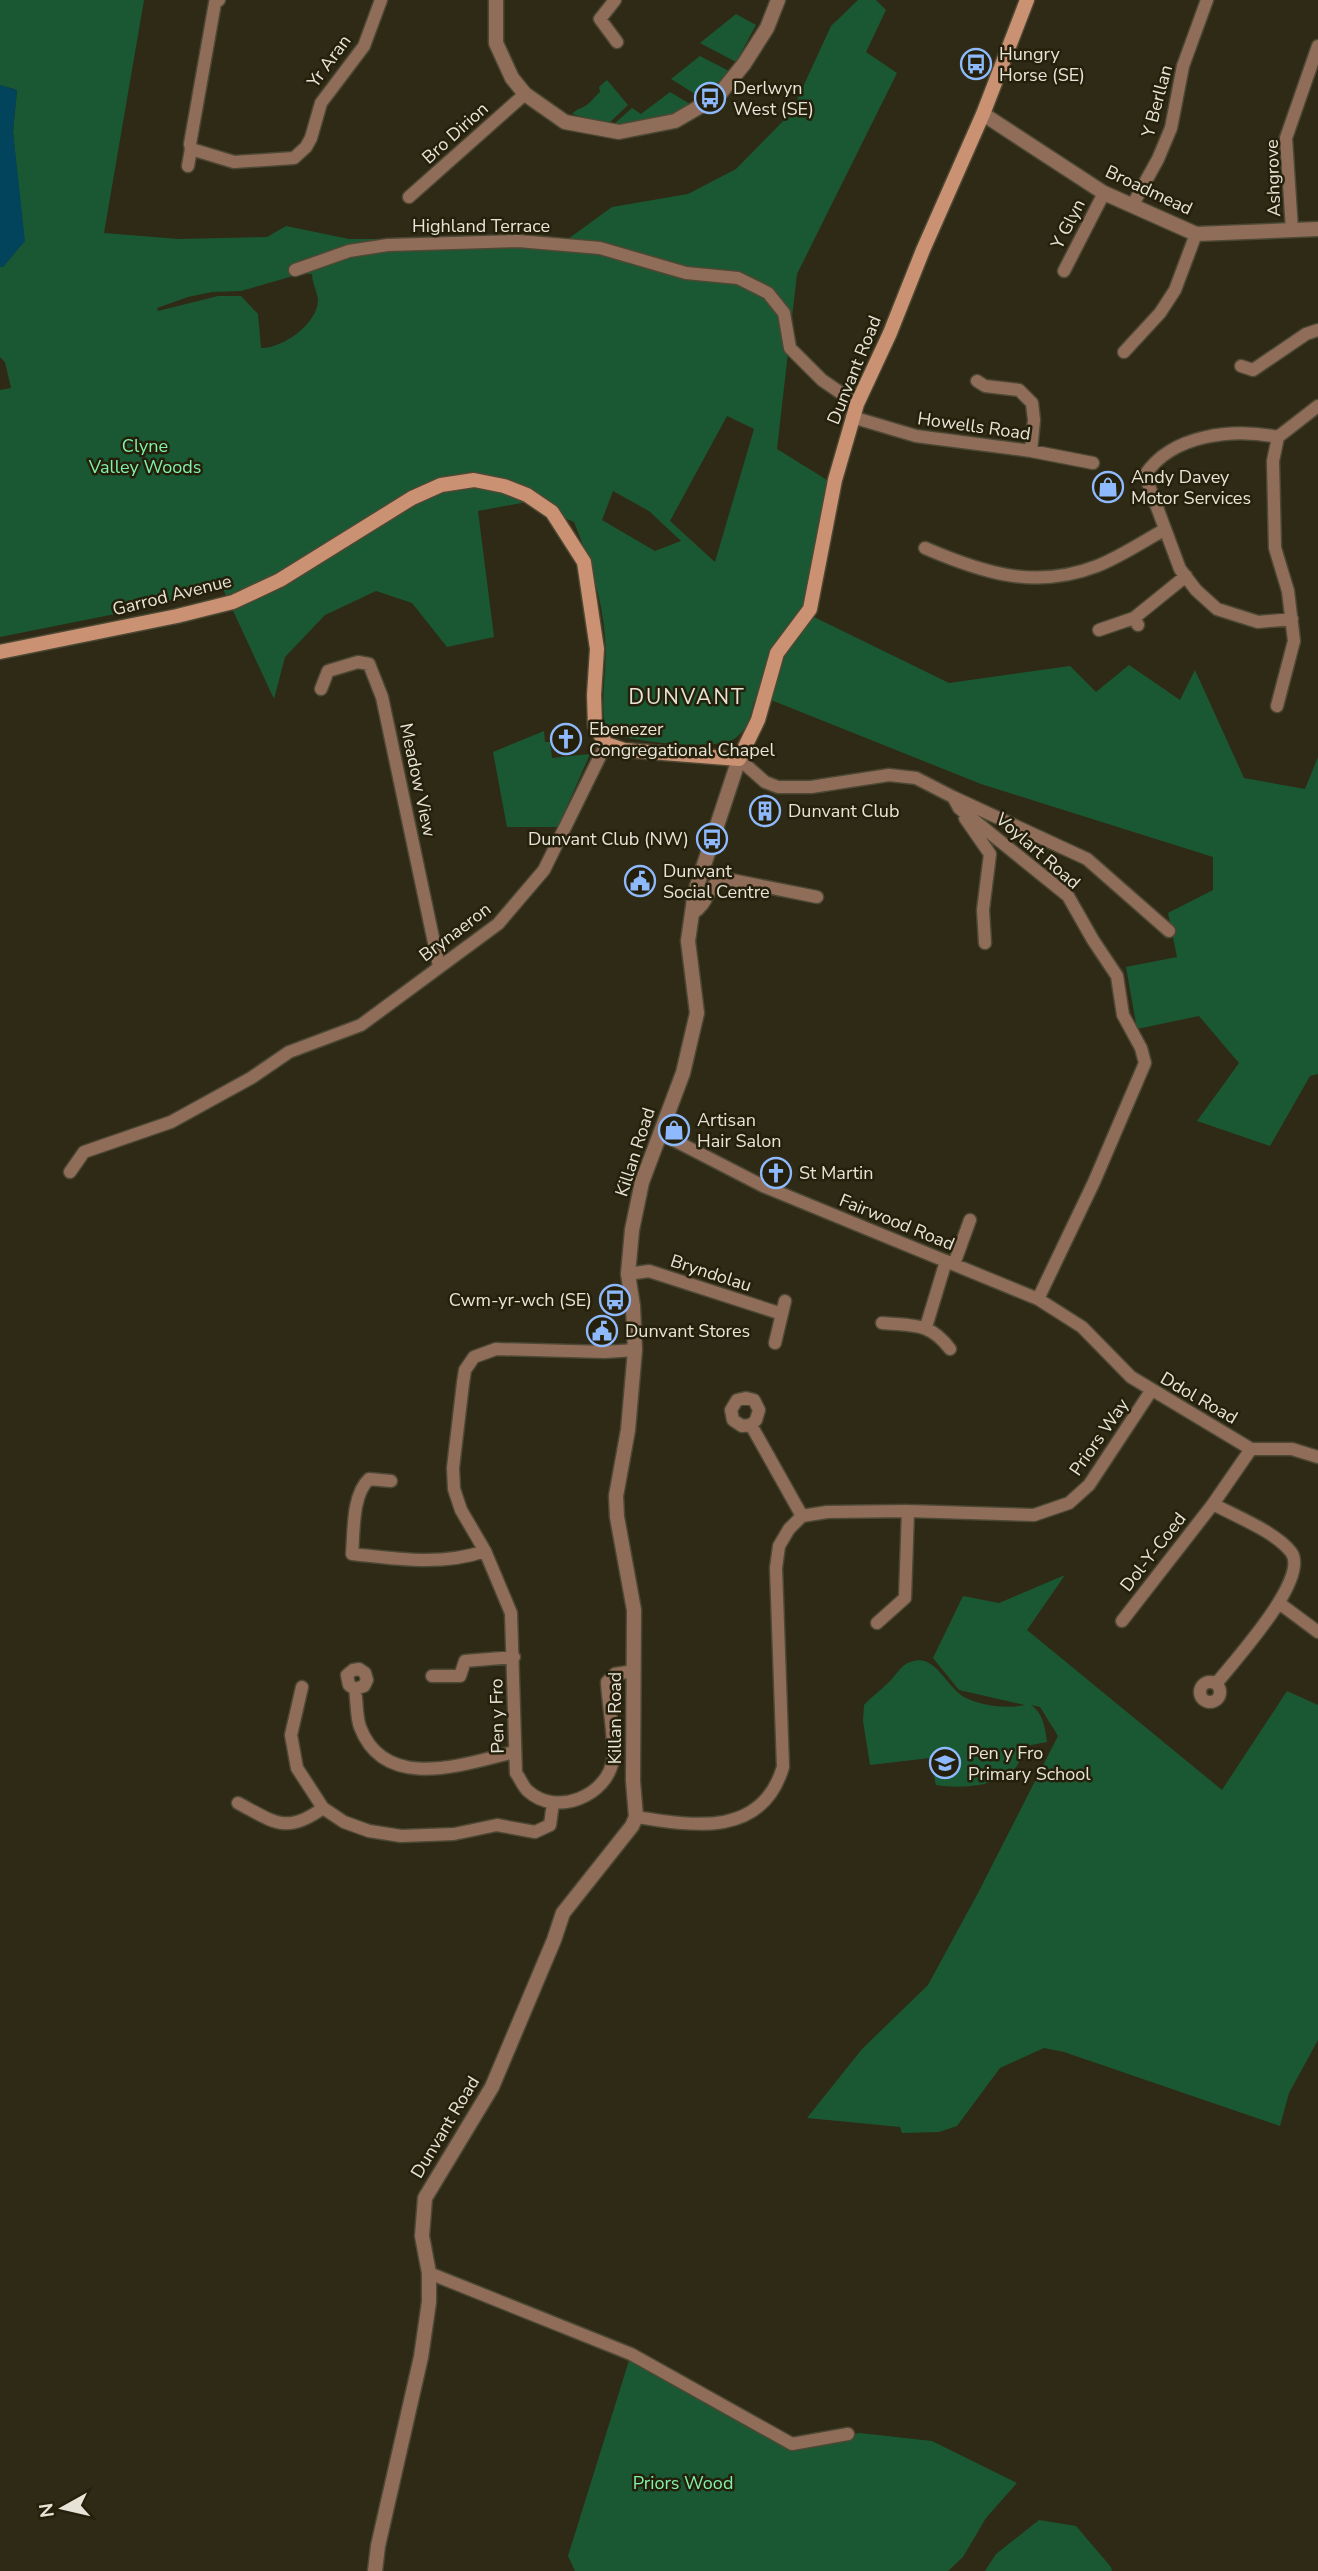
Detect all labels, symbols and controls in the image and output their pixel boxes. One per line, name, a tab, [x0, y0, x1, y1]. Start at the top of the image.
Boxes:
street label: Yr Aran	[301, 30, 356, 93]
place label: Hungry Horse (SE)	[999, 42, 1085, 87]
bus stop icon: Hungry Horse (SE)	[959, 47, 993, 81]
street label: Y Berllan	[1136, 62, 1178, 141]
place label: Derlwyn West (SE)	[733, 76, 814, 121]
bus stop icon: Derlwyn West (SE)	[693, 81, 727, 115]
street label: Bro Dirion	[417, 97, 493, 169]
street label: Ashgrove	[1260, 139, 1286, 217]
street label: Broadmead	[1102, 159, 1196, 221]
street label: Y Glyn	[1045, 195, 1091, 254]
street label: Highland Terrace	[412, 214, 550, 238]
street label: Dunvant Road	[821, 312, 887, 428]
street label: Howells Road	[916, 406, 1032, 446]
park label: Clyne Valley Woods	[88, 434, 201, 479]
place label: Andy Davey Motor Services	[1131, 465, 1251, 510]
shop icon: Andy Davey Motor Services	[1091, 470, 1125, 504]
street label: Garrod Avenue	[110, 569, 234, 621]
district label: DUNVANT	[628, 683, 746, 711]
place label: Ebenezer Congregational Chapel	[589, 717, 775, 762]
street label: Meadow View	[394, 721, 442, 839]
church icon: Ebenezer Congregational Chapel	[549, 722, 583, 756]
building icon: Dunvant Club	[748, 794, 782, 828]
place label: Dunvant Club	[788, 799, 899, 823]
street label: Voylart Road	[990, 807, 1086, 895]
bus stop icon: Dunvant Club (NW)	[695, 822, 729, 856]
place label: Dunvant Club (NW)	[528, 827, 689, 851]
place label: Dunvant Social Centre	[663, 859, 770, 904]
public building icon: Dunvant Social Centre	[623, 864, 657, 898]
street label: Brynaeron	[414, 897, 496, 967]
street label: Killan Road	[609, 1104, 661, 1200]
place label: Artisan Hair Salon	[697, 1108, 782, 1153]
shop icon: Artisan Hair Salon	[657, 1113, 691, 1147]
church icon: St Martin	[759, 1156, 793, 1190]
place label: St Martin	[799, 1161, 874, 1185]
street label: Fairwood Road	[836, 1188, 958, 1256]
street label: Bryndolau	[667, 1249, 755, 1297]
bus stop icon: Cwm-yr-wch (SE)	[598, 1283, 632, 1317]
place label: Cwm-yr-wch (SE)	[449, 1288, 592, 1312]
public building icon: Dunvant Stores	[585, 1314, 619, 1348]
place label: Dunvant Stores	[625, 1319, 750, 1343]
street label: Ddol Road	[1156, 1366, 1242, 1430]
street label: Priors Way	[1064, 1393, 1135, 1480]
street label: Dol-Y-Coed	[1114, 1507, 1192, 1597]
street label: Killan Road	[603, 1672, 627, 1764]
street label: Pen y Fro	[484, 1678, 510, 1754]
place label: Pen y Fro Primary School	[968, 1741, 1091, 1786]
school or university icon: Pen y Fro Primary School	[928, 1746, 962, 1780]
street label: Dunvant Road	[405, 2071, 485, 2183]
park label: Priors Wood	[633, 2471, 733, 2495]
north arrow	[28, 2473, 98, 2543]
text: N	[33, 2501, 61, 2519]

